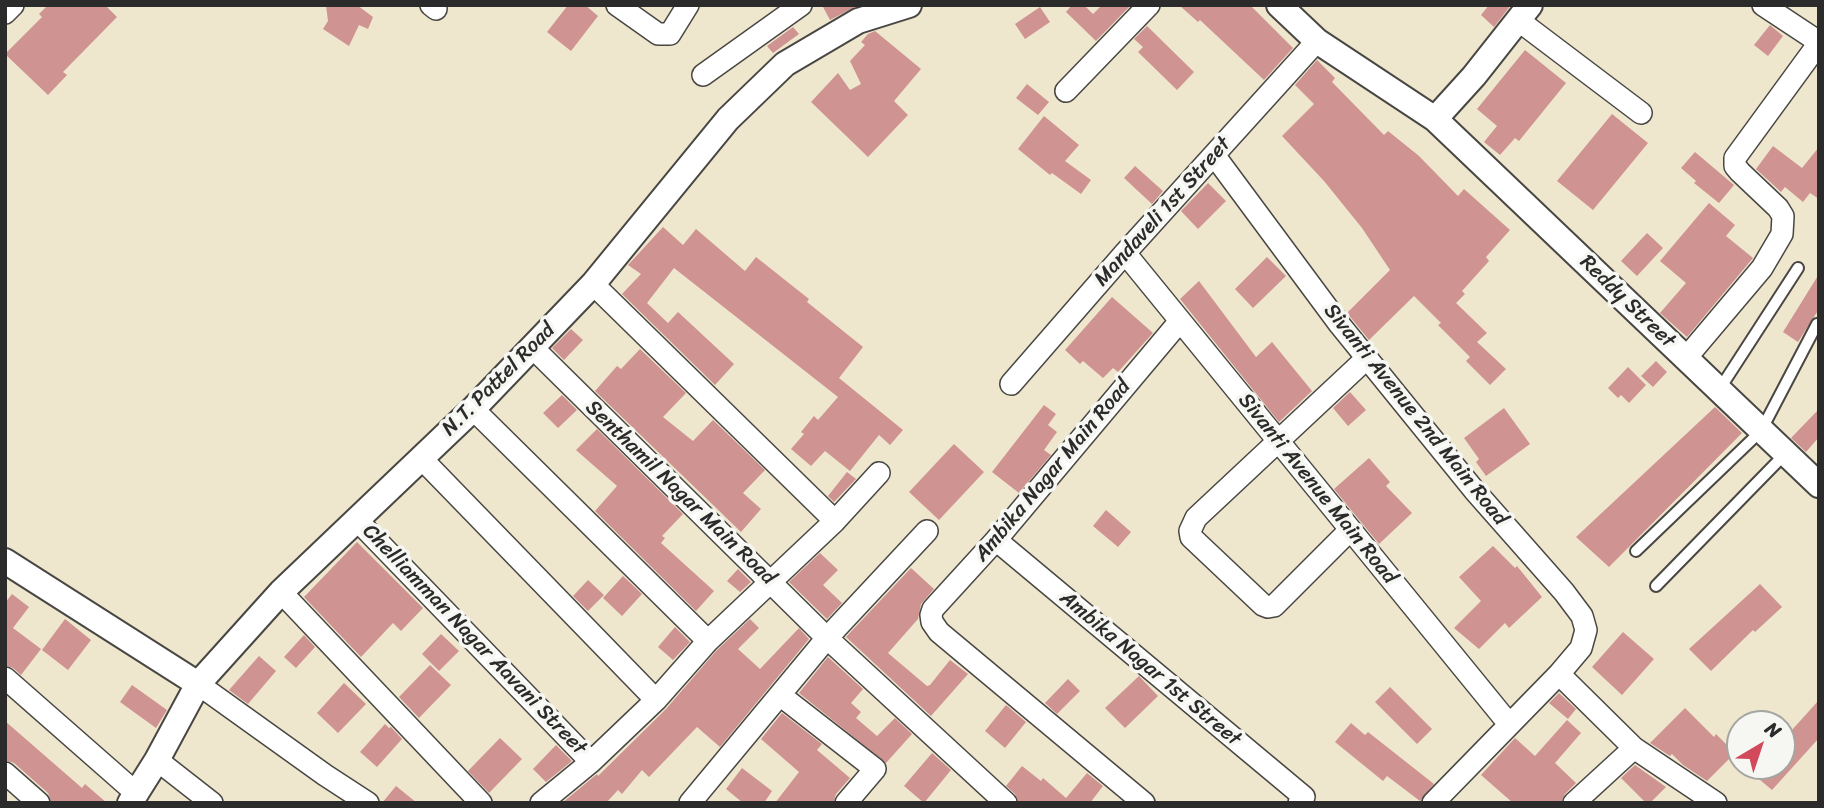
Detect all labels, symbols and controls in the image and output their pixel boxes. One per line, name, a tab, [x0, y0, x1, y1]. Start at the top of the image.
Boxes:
street label: Mandaveli 1st Street	[1089, 132, 1237, 292]
street label: Reddy Street	[1574, 250, 1680, 354]
street label: Sivanti Avenue 2nd Main Road	[1318, 299, 1512, 531]
street label: N.T. Pattel Road	[437, 318, 561, 442]
street label: Ambika Nagar Main Road	[970, 375, 1136, 567]
street label: Sivanti Avenue Main Road	[1232, 389, 1402, 589]
street label: Senthamil Nagar Main Road	[580, 395, 780, 591]
street label: Chelliamman Nagar Aavani Street	[357, 519, 591, 761]
street label: Ambika Nagar 1st Street	[1054, 586, 1246, 752]
north arrow	[1726, 710, 1796, 780]
text: N	[1758, 713, 1789, 747]

